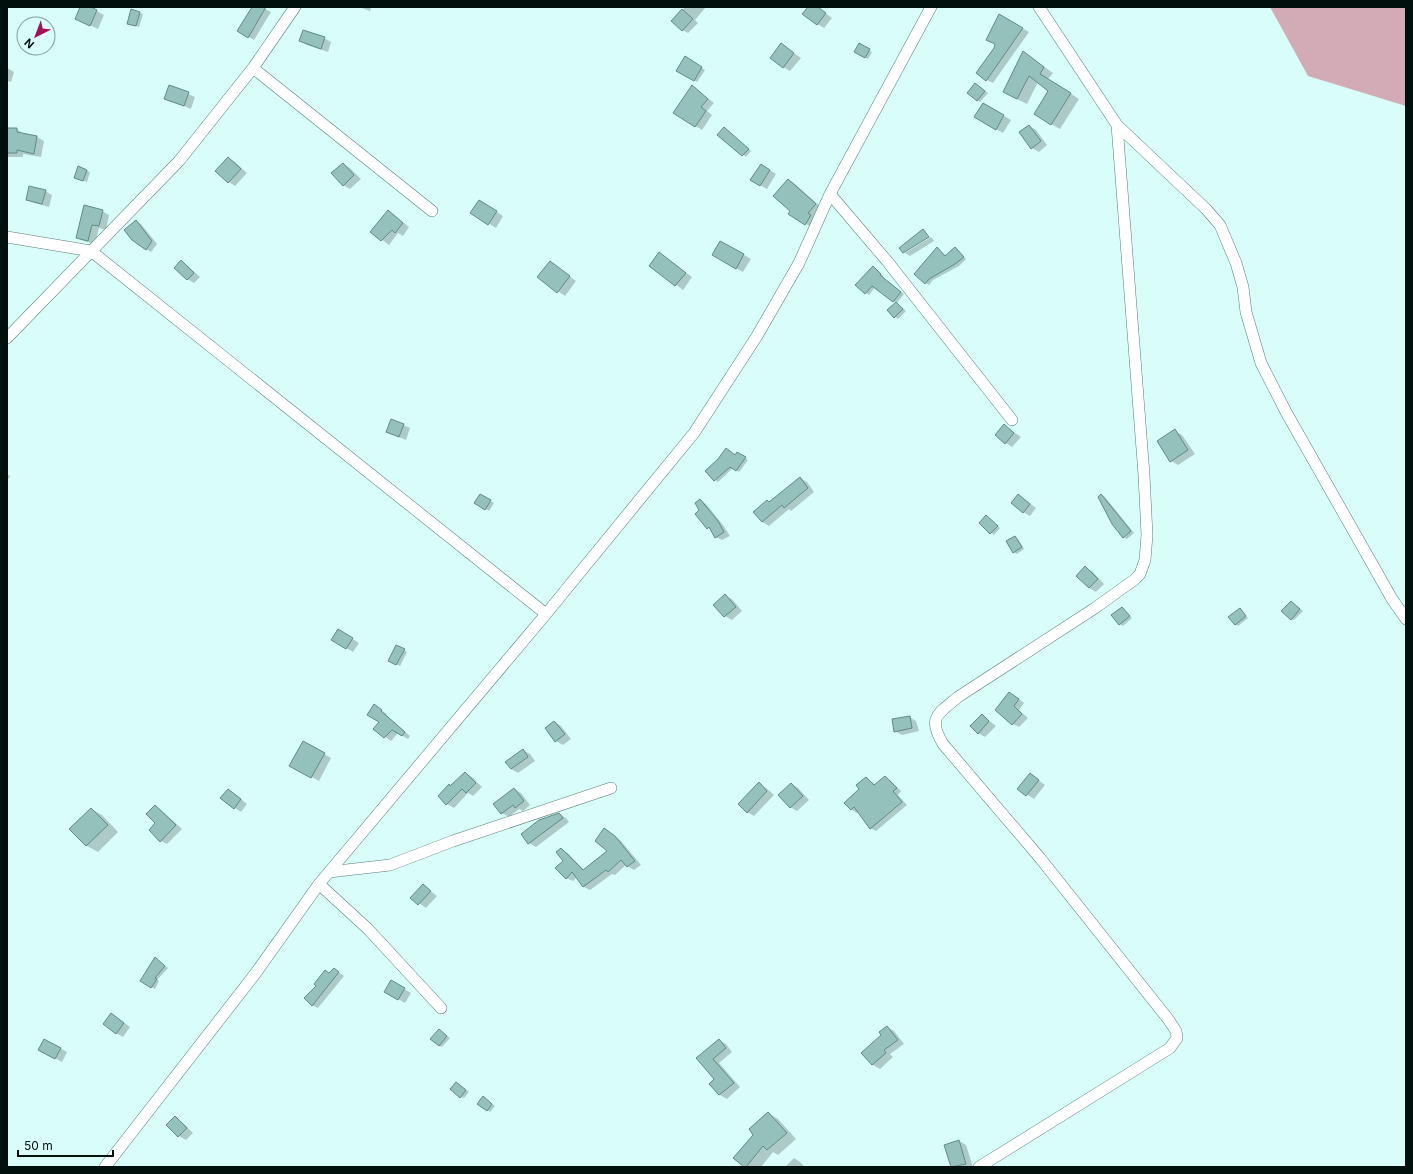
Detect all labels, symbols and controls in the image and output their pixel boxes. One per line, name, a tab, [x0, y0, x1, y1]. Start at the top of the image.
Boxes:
north arrow	[16, 16, 56, 56]
text: N	[22, 35, 37, 51]
scale bar	[18, 1132, 113, 1158]
text: 50 m	[24, 1138, 53, 1153]

